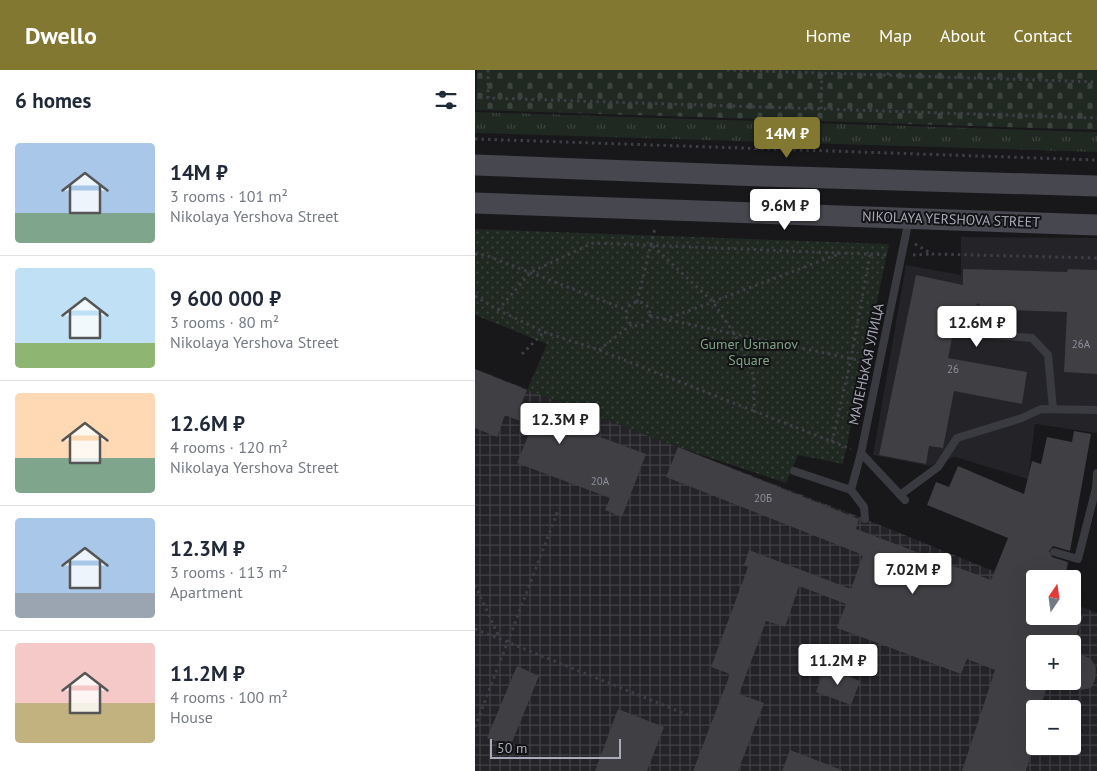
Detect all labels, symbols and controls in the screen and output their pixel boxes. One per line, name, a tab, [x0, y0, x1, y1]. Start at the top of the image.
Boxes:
text: Dwello	[25, 20, 97, 51]
text: Home	[805, 24, 851, 47]
text: Map	[879, 24, 912, 47]
text: About	[940, 24, 986, 47]
text: Contact	[1014, 24, 1072, 47]
icon: filters	[432, 86, 460, 114]
text: 6 homes	[15, 87, 91, 114]
pin: 14M ₽	[752, 116, 822, 159]
text: 14M ₽	[765, 123, 809, 143]
text: 14M ₽	[170, 159, 228, 186]
icon: home	[55, 163, 115, 223]
text: 3 rooms · 101 m²	[170, 186, 288, 206]
pin: 9.6M ₽	[744, 189, 826, 231]
text: 9.6M ₽	[761, 195, 809, 215]
text: Nikolaya Yershova Street	[170, 206, 339, 226]
street label: NIKOLAYA YERSHOVA STREET	[862, 207, 1040, 231]
text: 9 600 000 ₽	[170, 285, 281, 312]
icon: home	[55, 288, 115, 348]
street label: МАЛЕНЬКАЯ УЛИЦА	[844, 301, 888, 427]
pin: 12.6M ₽	[931, 306, 1023, 348]
text: 3 rooms · 80 m²	[170, 312, 279, 332]
text: 12.6M ₽	[948, 312, 1006, 332]
text: Nikolaya Yershova Street	[170, 332, 339, 352]
park label: Gumer Usmanov Square	[700, 335, 798, 369]
house number: 26А	[1072, 337, 1091, 351]
house number: 26	[947, 362, 959, 376]
pin: 12.3M ₽	[514, 402, 606, 445]
text: 12.3M ₽	[531, 409, 589, 429]
text: 12.6M ₽	[170, 410, 245, 437]
icon: home	[55, 413, 115, 473]
text: 4 rooms · 120 m²	[170, 437, 288, 457]
text: Nikolaya Yershova Street	[170, 457, 339, 477]
house number: 20А	[591, 474, 610, 488]
house number: 20Б	[754, 491, 772, 505]
text: 12.3M ₽	[170, 535, 245, 562]
icon: home	[55, 538, 115, 598]
pin: 7.02M ₽	[867, 552, 959, 595]
text: 7.02M ₽	[885, 559, 941, 579]
text: 3 rooms · 113 m²	[170, 562, 288, 582]
north arrow	[1026, 570, 1081, 625]
map controls	[1026, 570, 1081, 755]
text: Apartment	[170, 582, 243, 602]
button: +	[1026, 635, 1081, 690]
pin: 11.2M ₽	[792, 644, 884, 686]
text: 11.2M ₽	[809, 650, 867, 670]
text: 11.2M ₽	[170, 660, 245, 687]
icon: home	[55, 663, 115, 723]
text: 4 rooms · 100 m²	[170, 687, 288, 707]
button: −	[1026, 700, 1081, 755]
text: House	[170, 707, 213, 727]
scale bar	[490, 736, 621, 759]
text: 50 m	[497, 739, 527, 757]

